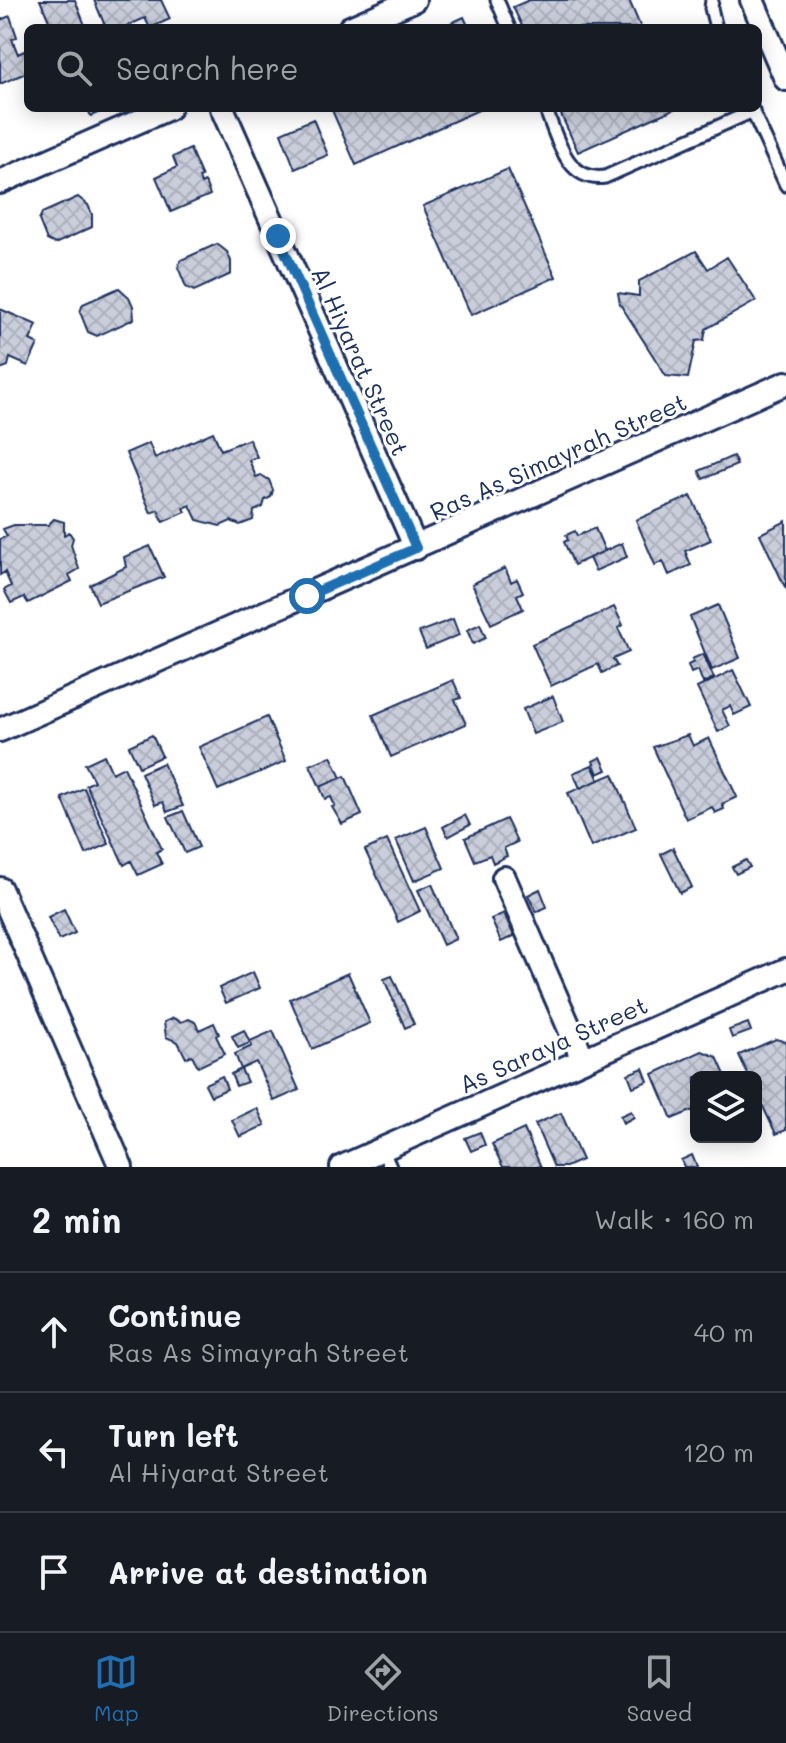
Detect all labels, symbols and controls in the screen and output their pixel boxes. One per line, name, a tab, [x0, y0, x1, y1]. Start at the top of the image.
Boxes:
search box	[24, 24, 762, 112]
icon: search	[52, 46, 96, 90]
text: Search here	[116, 48, 299, 88]
route end	[260, 218, 296, 254]
street label: Al Hiyarat Street	[305, 262, 417, 460]
street label: Ras As Simayrah Street	[425, 385, 691, 527]
route start	[289, 578, 325, 614]
street label: As Saraya Street	[454, 989, 652, 1099]
map controls	[690, 1071, 762, 1143]
button: layers	[690, 1071, 762, 1143]
text: 2 min	[32, 1197, 121, 1242]
text: Walk · 160 m	[594, 1202, 754, 1236]
text: Continue	[108, 1295, 241, 1335]
icon: ahead	[32, 1310, 76, 1354]
text: 40 m	[694, 1315, 754, 1349]
text: Ras As Simayrah Street	[108, 1335, 409, 1369]
text: Turn left	[108, 1415, 239, 1455]
icon: left	[32, 1430, 76, 1474]
text: 120 m	[683, 1435, 754, 1469]
text: Al Hiyarat Street	[108, 1455, 329, 1489]
icon: arrive	[32, 1550, 76, 1594]
text: Arrive at destination	[108, 1552, 428, 1592]
tab: Map	[94, 1650, 139, 1727]
tab: Directions	[327, 1650, 439, 1727]
tab: Saved	[627, 1650, 692, 1727]

